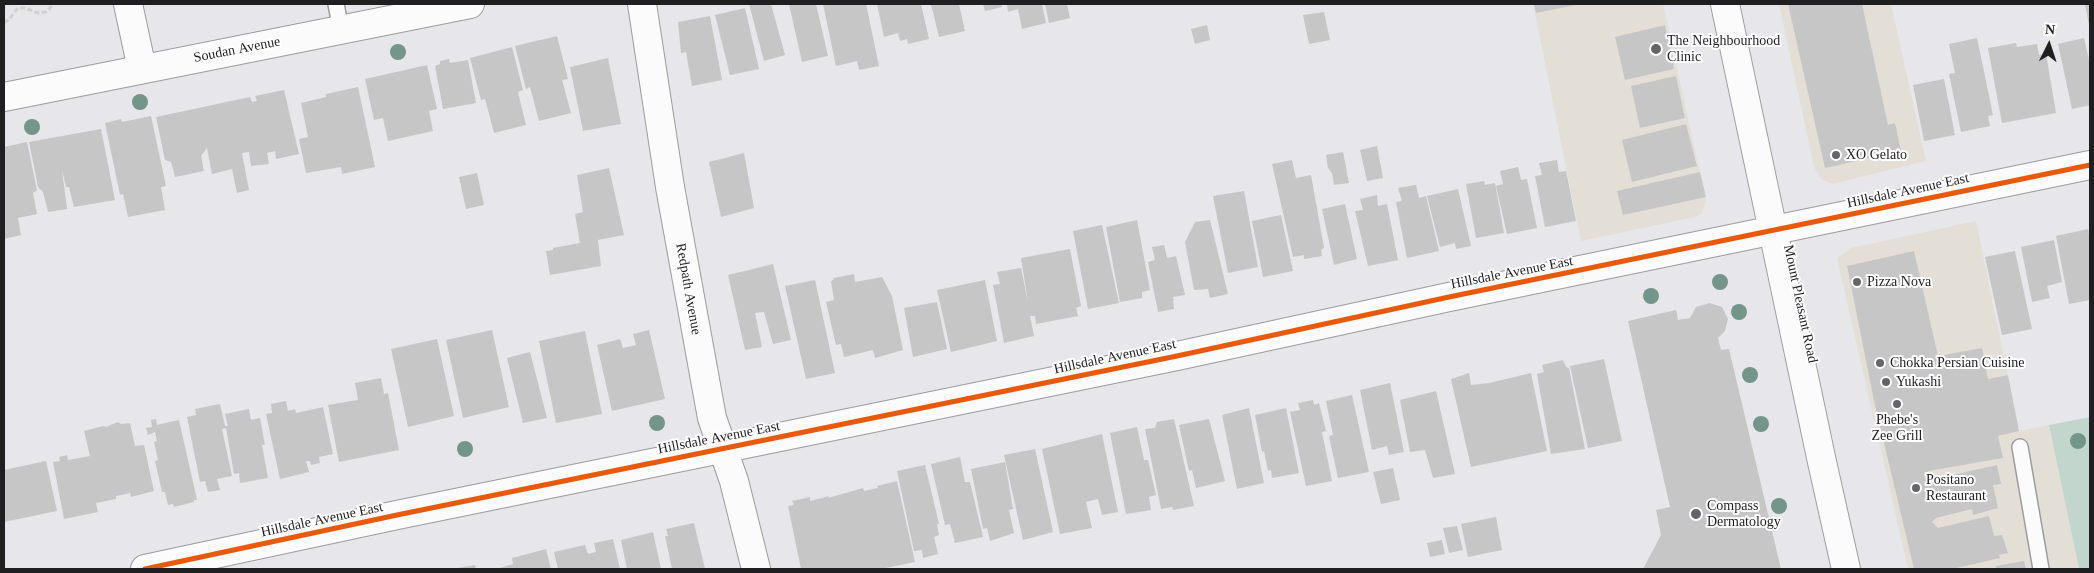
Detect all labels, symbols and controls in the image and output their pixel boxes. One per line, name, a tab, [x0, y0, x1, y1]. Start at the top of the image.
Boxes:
north arrow	[2024, 20, 2074, 70]
text: N	[2045, 22, 2056, 37]
street label: Soudan Avenue	[192, 33, 282, 67]
place label: The Neighbourhood Clinic	[1667, 33, 1780, 65]
marker: The Neighbourhood Clinic	[1649, 42, 1663, 56]
place label: XO Gelato	[1846, 147, 1907, 163]
marker: XO Gelato	[1830, 149, 1842, 161]
street label: Hillsdale Avenue East	[1846, 170, 1970, 212]
street label: Redpath Avenue	[672, 242, 704, 336]
street label: Mount Pleasant Road	[1779, 243, 1821, 365]
street label: Hillsdale Avenue East	[1449, 253, 1575, 293]
place label: Pizza Nova	[1867, 274, 1931, 290]
marker: Pizza Nova	[1851, 276, 1863, 288]
street label: Hillsdale Avenue East	[1053, 336, 1177, 378]
place label: Chokka Persian Cuisine	[1890, 355, 2025, 371]
marker: Chokka Persian Cuisine	[1874, 357, 1886, 369]
place label: Yukashi	[1896, 374, 1941, 390]
marker: Yukashi	[1880, 376, 1892, 388]
marker: Phebe's Zee Grill	[1891, 398, 1903, 410]
place label: Phebe's Zee Grill	[1872, 412, 1922, 444]
street label: Hillsdale Avenue East	[656, 418, 782, 458]
place label: Positano Restaurant	[1926, 472, 1986, 504]
marker: Positano Restaurant	[1910, 482, 1922, 494]
place label: Compass Dermatology	[1707, 498, 1781, 530]
street label: Hillsdale Avenue East	[260, 499, 384, 541]
marker: Compass Dermatology	[1689, 507, 1703, 521]

